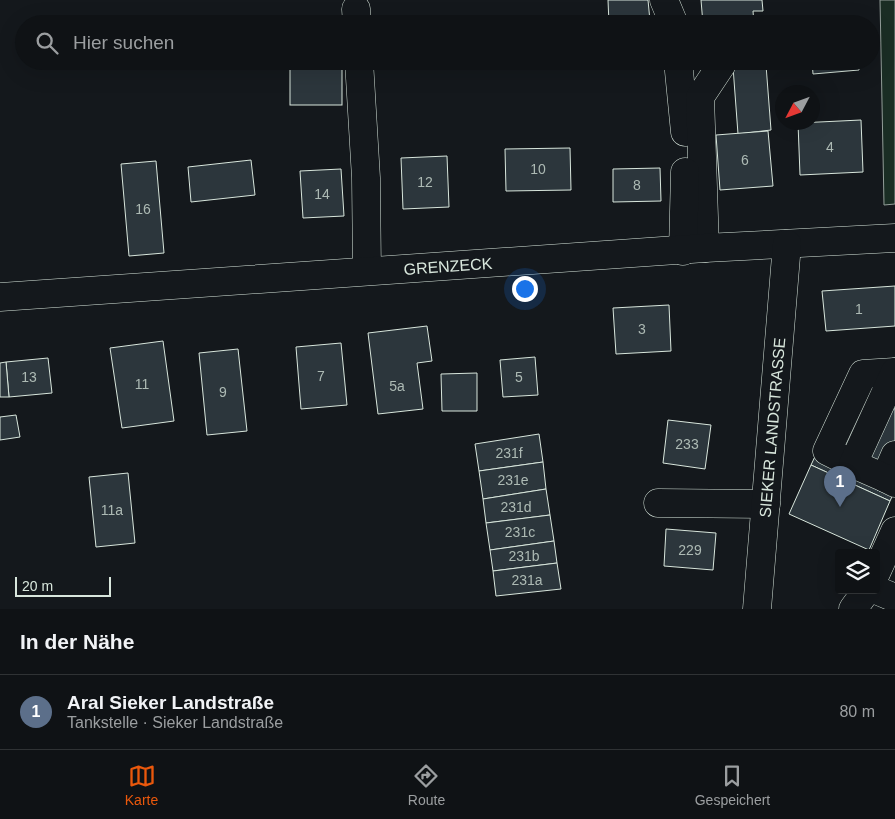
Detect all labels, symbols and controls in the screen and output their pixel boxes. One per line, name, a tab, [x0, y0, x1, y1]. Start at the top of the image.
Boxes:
search box	[15, 15, 880, 70]
icon: search	[33, 29, 61, 57]
text: Hier suchen	[73, 32, 174, 53]
north arrow	[775, 85, 820, 130]
house number: 4	[826, 139, 834, 155]
house number: 6	[741, 152, 749, 168]
house number: 10	[530, 161, 546, 177]
house number: 12	[417, 174, 433, 190]
house number: 8	[633, 177, 641, 193]
house number: 14	[314, 186, 330, 202]
house number: 16	[135, 201, 151, 217]
street label: GRENZECK	[403, 255, 493, 278]
your location	[512, 276, 538, 302]
house number: 1	[855, 301, 863, 317]
house number: 3	[638, 321, 646, 337]
street label: SIEKER LANDSTRASSE	[757, 337, 788, 518]
house number: 7	[317, 368, 325, 384]
house number: 13	[21, 369, 37, 385]
house number: 5	[515, 369, 523, 385]
house number: 11	[135, 376, 149, 392]
house number: 5a	[389, 378, 405, 394]
house number: 9	[219, 384, 227, 400]
house number: 233	[675, 436, 699, 452]
house number: 231f	[495, 445, 523, 461]
pin: 1	[824, 466, 856, 507]
house number: 231e	[497, 472, 529, 488]
house number: 231d	[500, 499, 532, 515]
house number: 11a	[101, 502, 123, 518]
house number: 231c	[505, 524, 535, 540]
house number: 229	[678, 542, 702, 558]
house number: 231b	[508, 548, 540, 564]
map controls	[835, 549, 880, 594]
button: layers	[835, 549, 880, 594]
house number: 231a	[511, 572, 543, 588]
scale bar	[15, 574, 111, 597]
text: 20 m	[22, 578, 53, 594]
text: In der Nähe	[20, 630, 134, 653]
text: Aral Sieker Landstraße	[67, 692, 274, 713]
text: 1	[32, 703, 40, 720]
text: 80 m	[839, 703, 875, 720]
text: Tankstelle · Sieker Landstraße	[67, 714, 283, 731]
tab: Karte	[125, 762, 158, 808]
tab: Route	[408, 762, 445, 808]
tab: Gespeichert	[695, 762, 770, 808]

